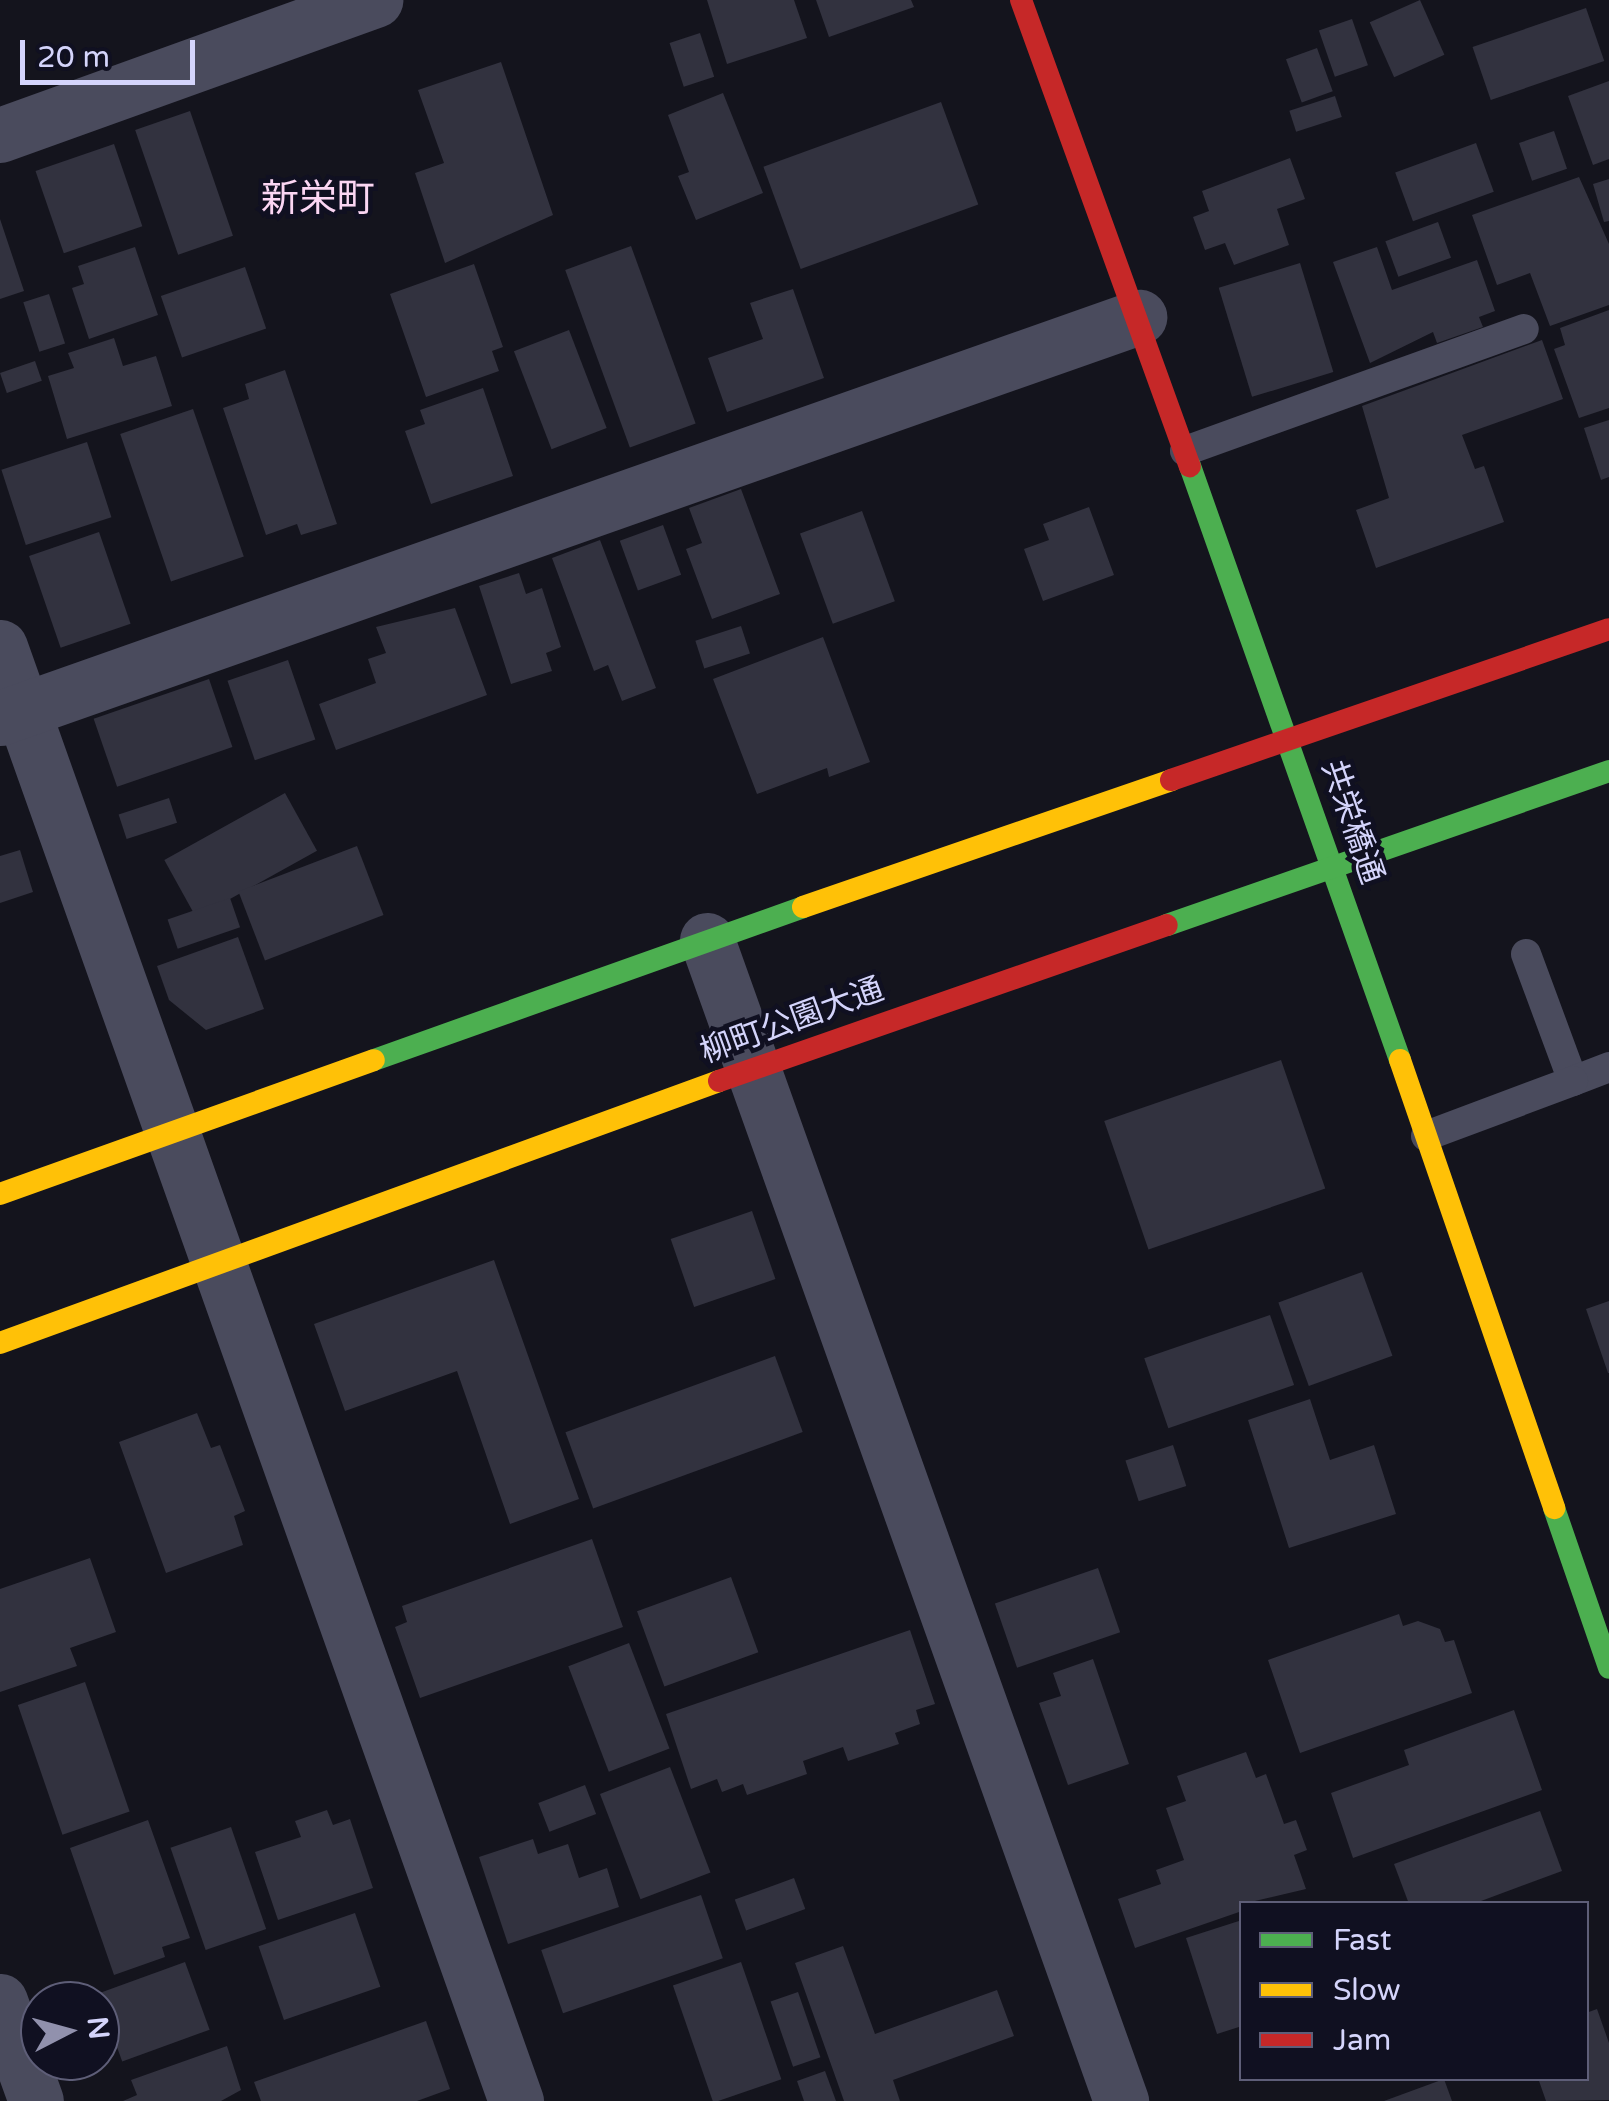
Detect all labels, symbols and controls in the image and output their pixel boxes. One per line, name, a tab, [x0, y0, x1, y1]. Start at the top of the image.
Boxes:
scale bar	[25, 20, 200, 82]
text: 20 m	[37, 39, 110, 76]
district label: 新栄町	[261, 177, 375, 223]
street label: 共栄橋通	[1313, 755, 1391, 889]
street label: 柳町公園大通	[695, 970, 889, 1072]
legend	[1239, 1901, 1589, 2081]
text: Fast	[1333, 1922, 1392, 1959]
text: Slow	[1333, 1972, 1401, 2009]
north arrow	[20, 1981, 120, 2081]
text: N	[80, 2015, 116, 2041]
text: Jam	[1333, 2022, 1391, 2059]

